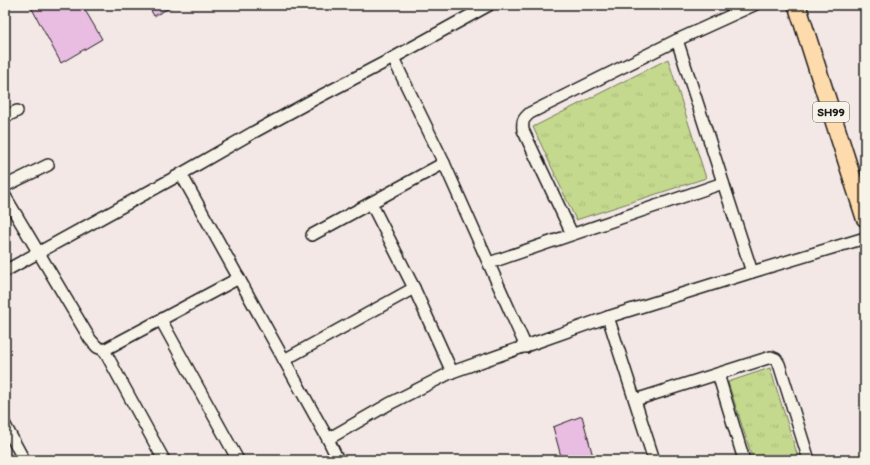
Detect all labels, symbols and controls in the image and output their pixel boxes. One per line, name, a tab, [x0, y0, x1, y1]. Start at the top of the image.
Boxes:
road number: SH99	[813, 102, 849, 122]

